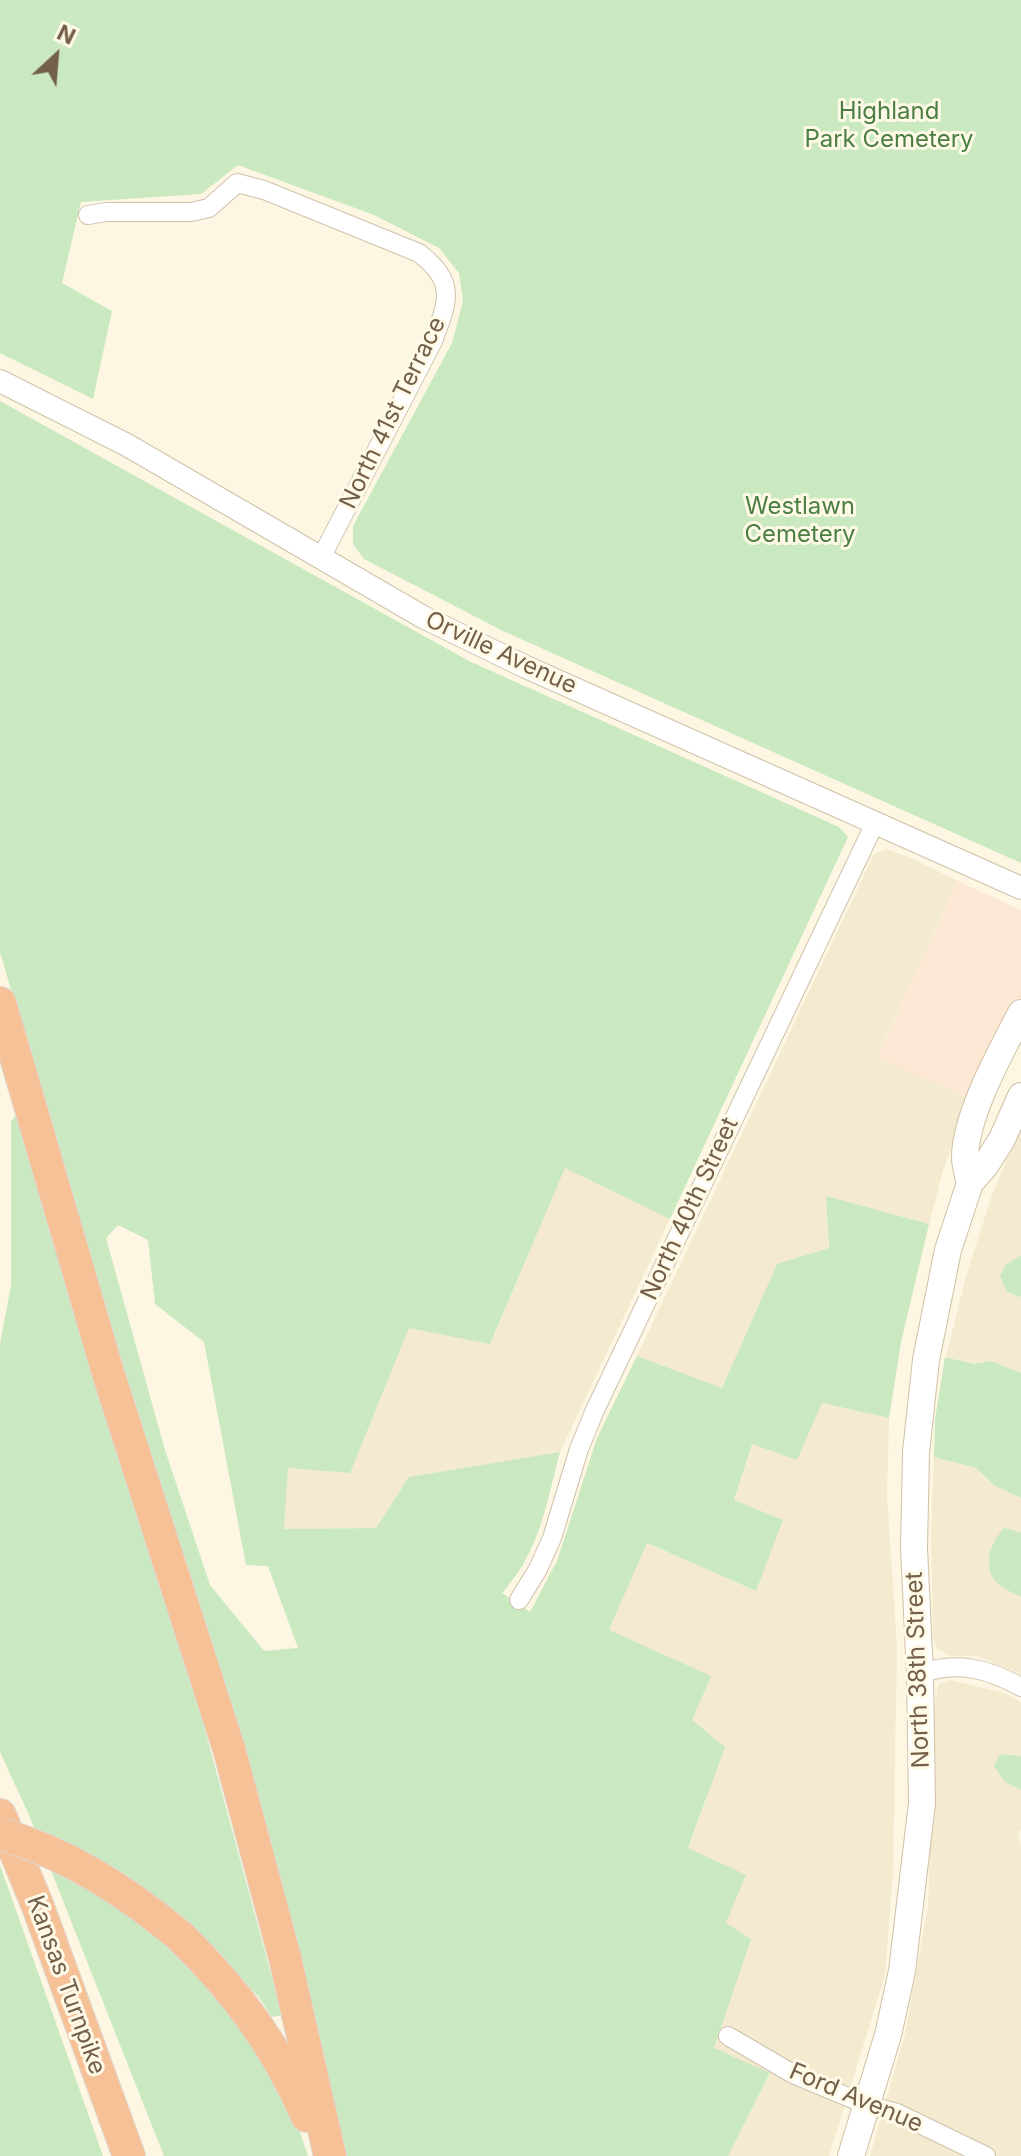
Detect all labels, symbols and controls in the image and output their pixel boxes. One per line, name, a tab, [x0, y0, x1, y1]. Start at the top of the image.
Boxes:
north arrow	[16, 16, 96, 96]
text: N	[53, 19, 80, 50]
park label: Highland Park Cemetery	[804, 98, 974, 154]
street label: North 41st Terrace	[334, 312, 452, 514]
park label: Westlawn Cemetery	[744, 493, 856, 549]
street label: Orville Avenue	[421, 605, 581, 701]
street label: North 40th Street	[635, 1113, 745, 1305]
street label: North 38th Street	[900, 1571, 936, 1769]
street label: Kansas Turnpike	[20, 1892, 112, 2078]
street label: Ford Avenue	[785, 2057, 927, 2139]

